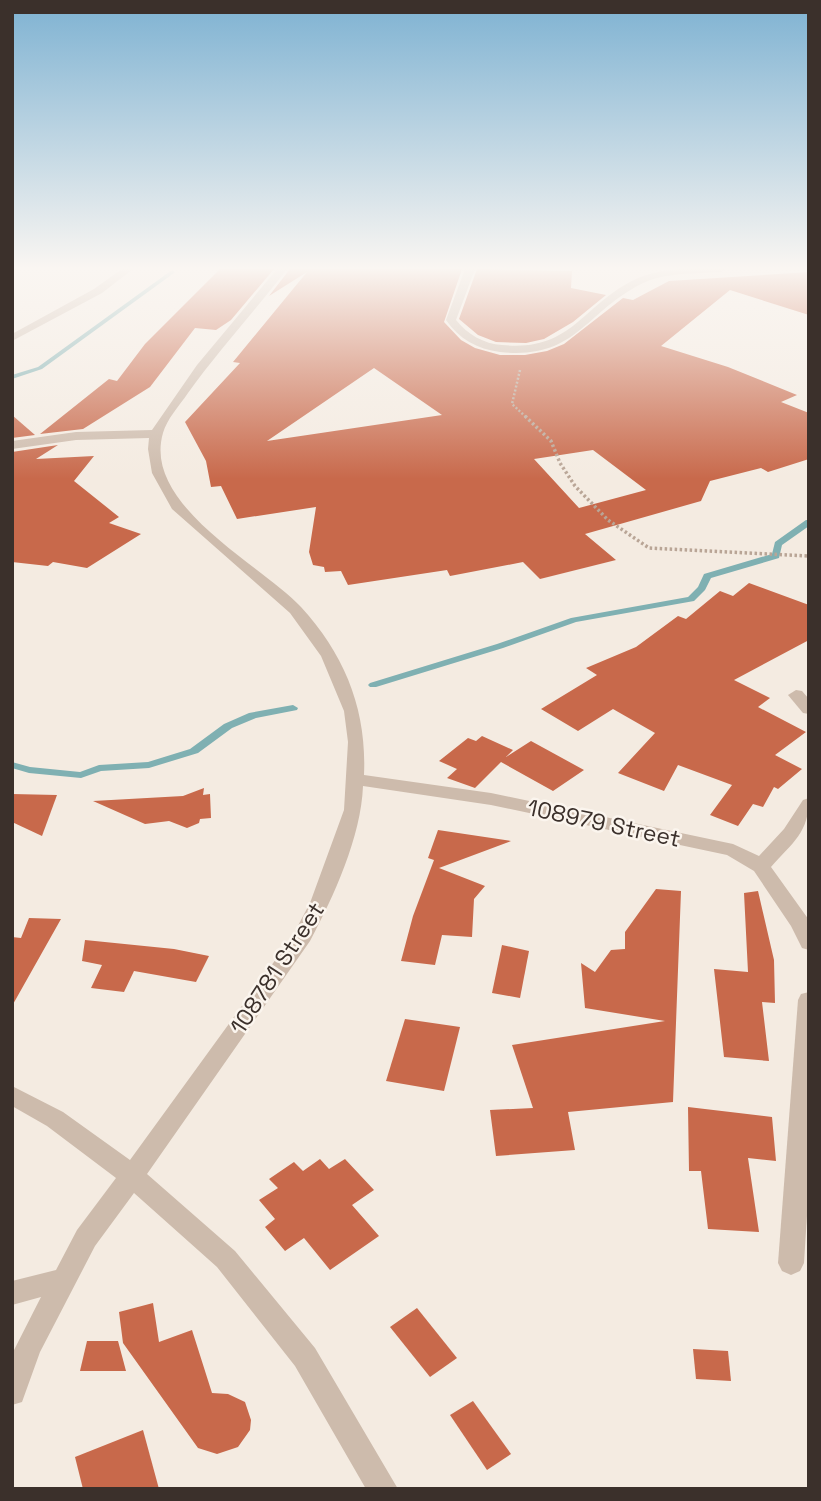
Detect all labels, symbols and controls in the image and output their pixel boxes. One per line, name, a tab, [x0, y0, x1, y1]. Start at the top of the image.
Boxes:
street label: 108979 Street	[525, 792, 683, 854]
street label: 108781 Street	[223, 896, 331, 1040]

